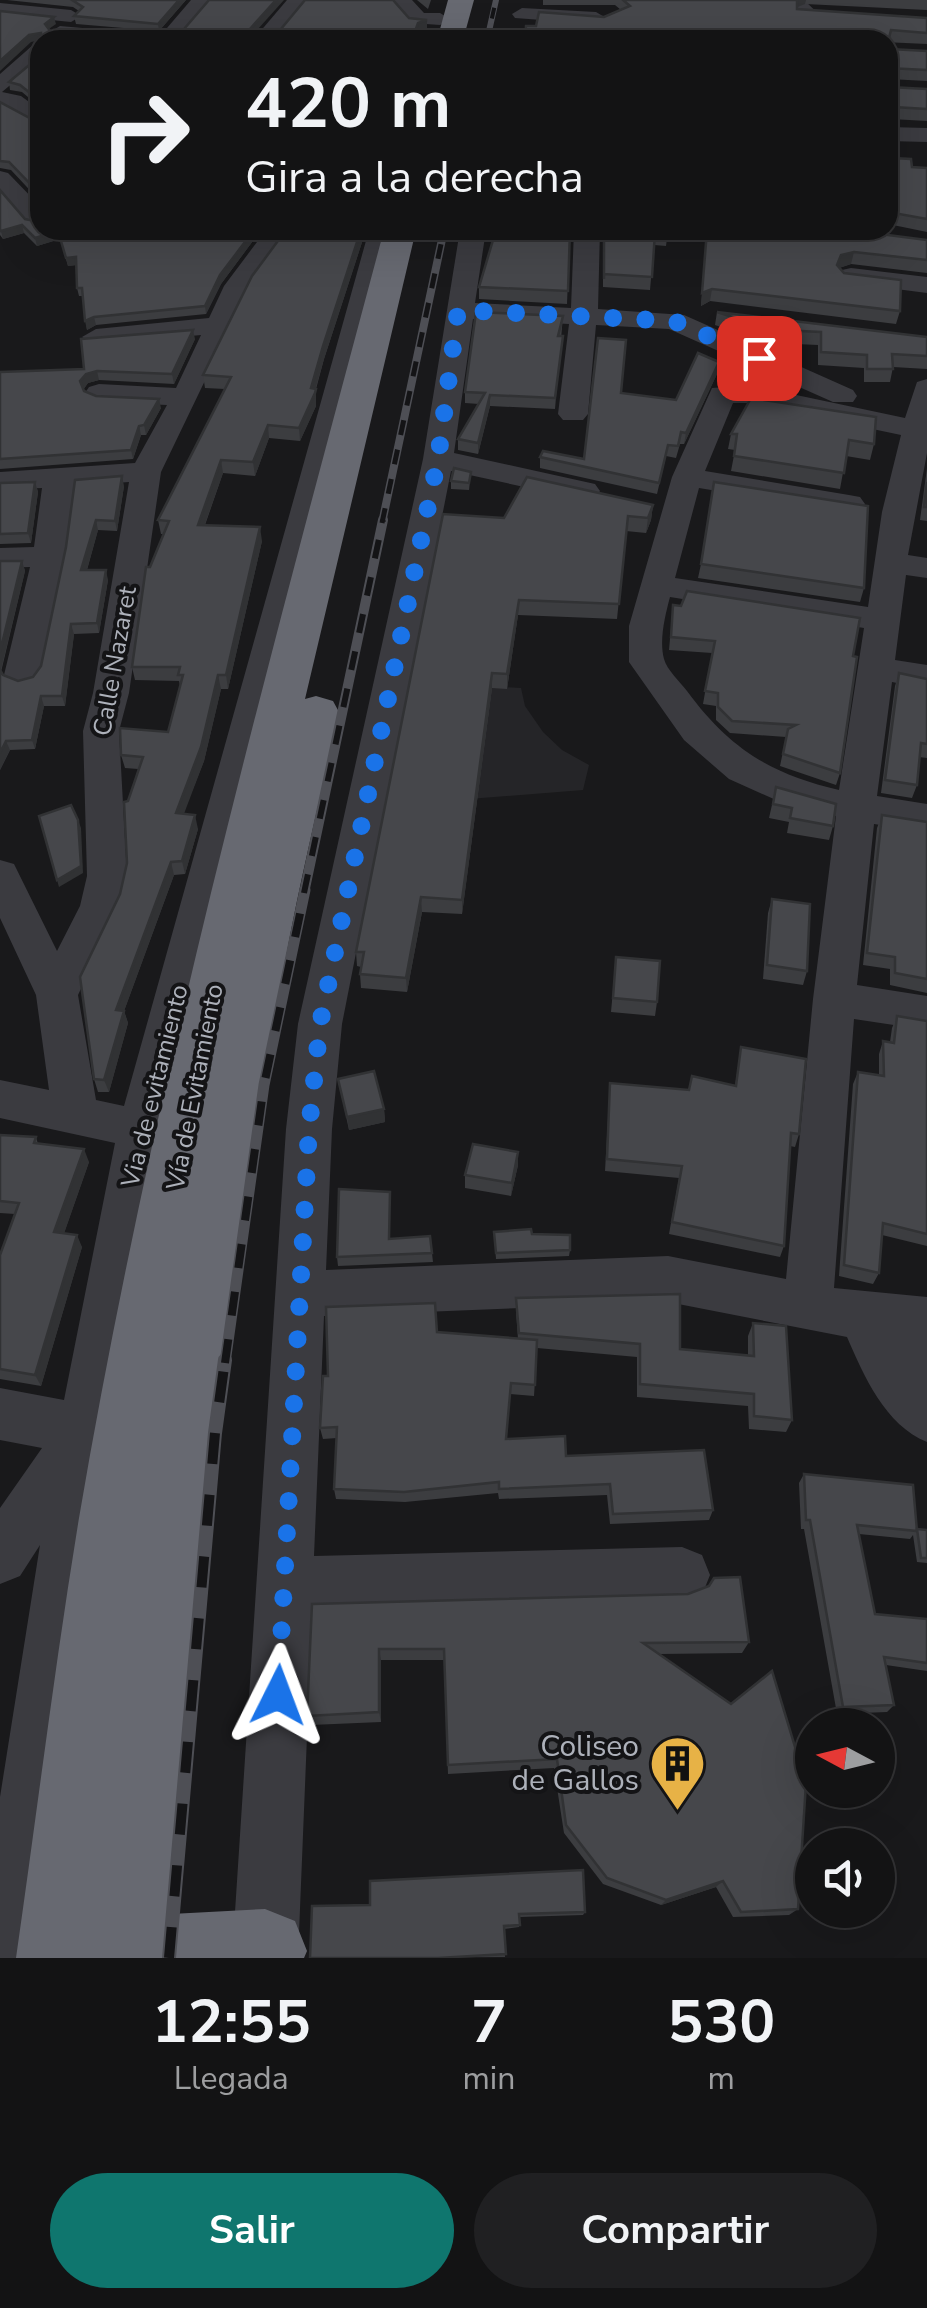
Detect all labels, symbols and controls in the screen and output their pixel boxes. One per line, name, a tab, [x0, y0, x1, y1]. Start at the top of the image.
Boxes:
text: 420 m	[245, 56, 451, 152]
icon: right	[80, 70, 210, 200]
text: Gira a la derecha	[245, 147, 584, 208]
pin	[717, 316, 802, 401]
icon: arrive	[732, 331, 787, 386]
street label: Calle Nazaret	[85, 583, 145, 738]
street label: Via de evitamiento	[113, 981, 197, 1192]
street label: Vía de Evitamiento	[158, 981, 232, 1194]
position arrow	[226, 1643, 330, 1747]
north arrow	[795, 1708, 895, 1808]
map controls	[795, 1708, 895, 1928]
place label: Coliseo de Gallos	[511, 1726, 639, 1801]
building icon: Coliseo de Gallos	[648, 1733, 708, 1812]
button: sound	[795, 1828, 895, 1928]
text: 12:55	[152, 1981, 311, 2063]
text: 7	[471, 1981, 507, 2063]
text: 530	[667, 1981, 775, 2063]
text: Llegada	[174, 2057, 289, 2100]
text: min	[462, 2057, 515, 2100]
text: m	[707, 2057, 735, 2100]
button: Salir	[50, 2173, 454, 2288]
button: Compartir	[474, 2173, 877, 2288]

